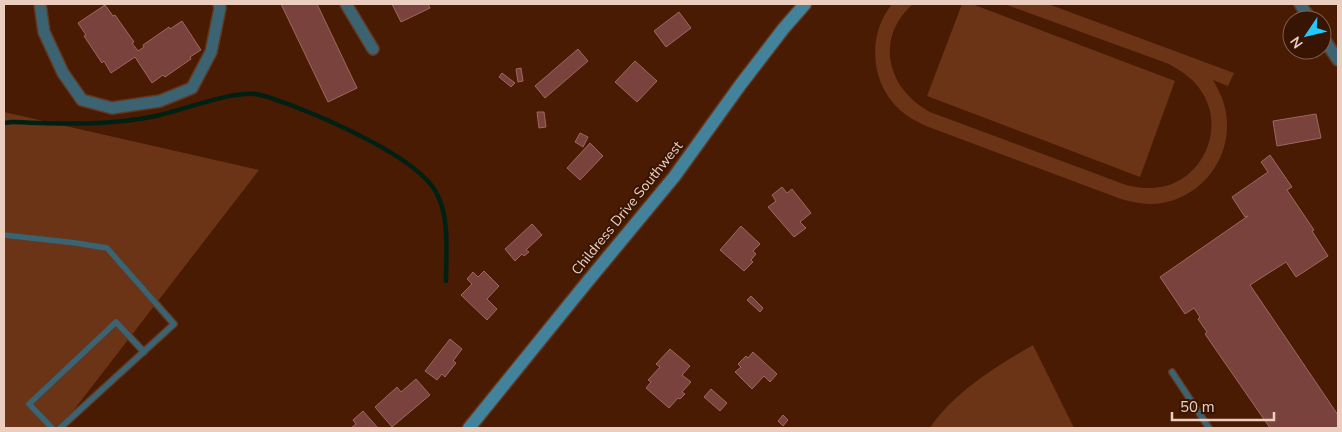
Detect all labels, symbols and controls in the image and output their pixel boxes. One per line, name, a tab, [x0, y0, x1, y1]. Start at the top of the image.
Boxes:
north arrow	[1282, 10, 1332, 60]
text: N	[1286, 32, 1308, 52]
street label: Childress Drive Southwest	[567, 137, 687, 279]
scale bar	[1172, 390, 1274, 422]
text: 50 m	[1180, 397, 1215, 417]

